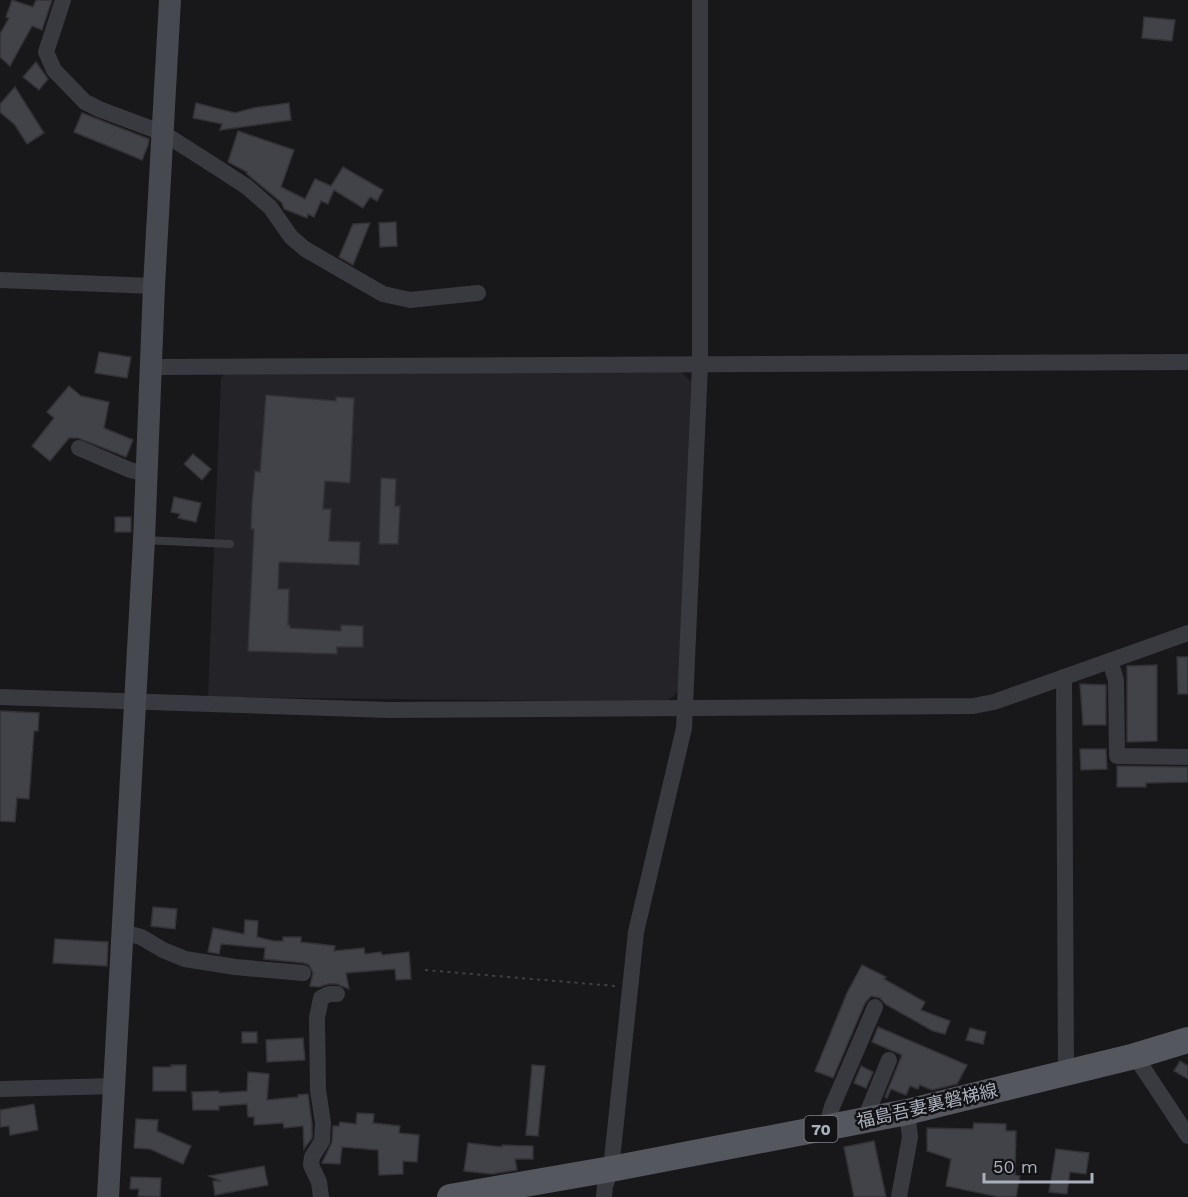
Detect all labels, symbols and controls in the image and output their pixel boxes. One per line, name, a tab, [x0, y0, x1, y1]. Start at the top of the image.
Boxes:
street label: 福島吾妻裏磐梯線	[854, 1079, 999, 1132]
road number: 70	[804, 1116, 838, 1142]
scale bar	[984, 1146, 1092, 1184]
text: 50 m	[993, 1156, 1038, 1177]

